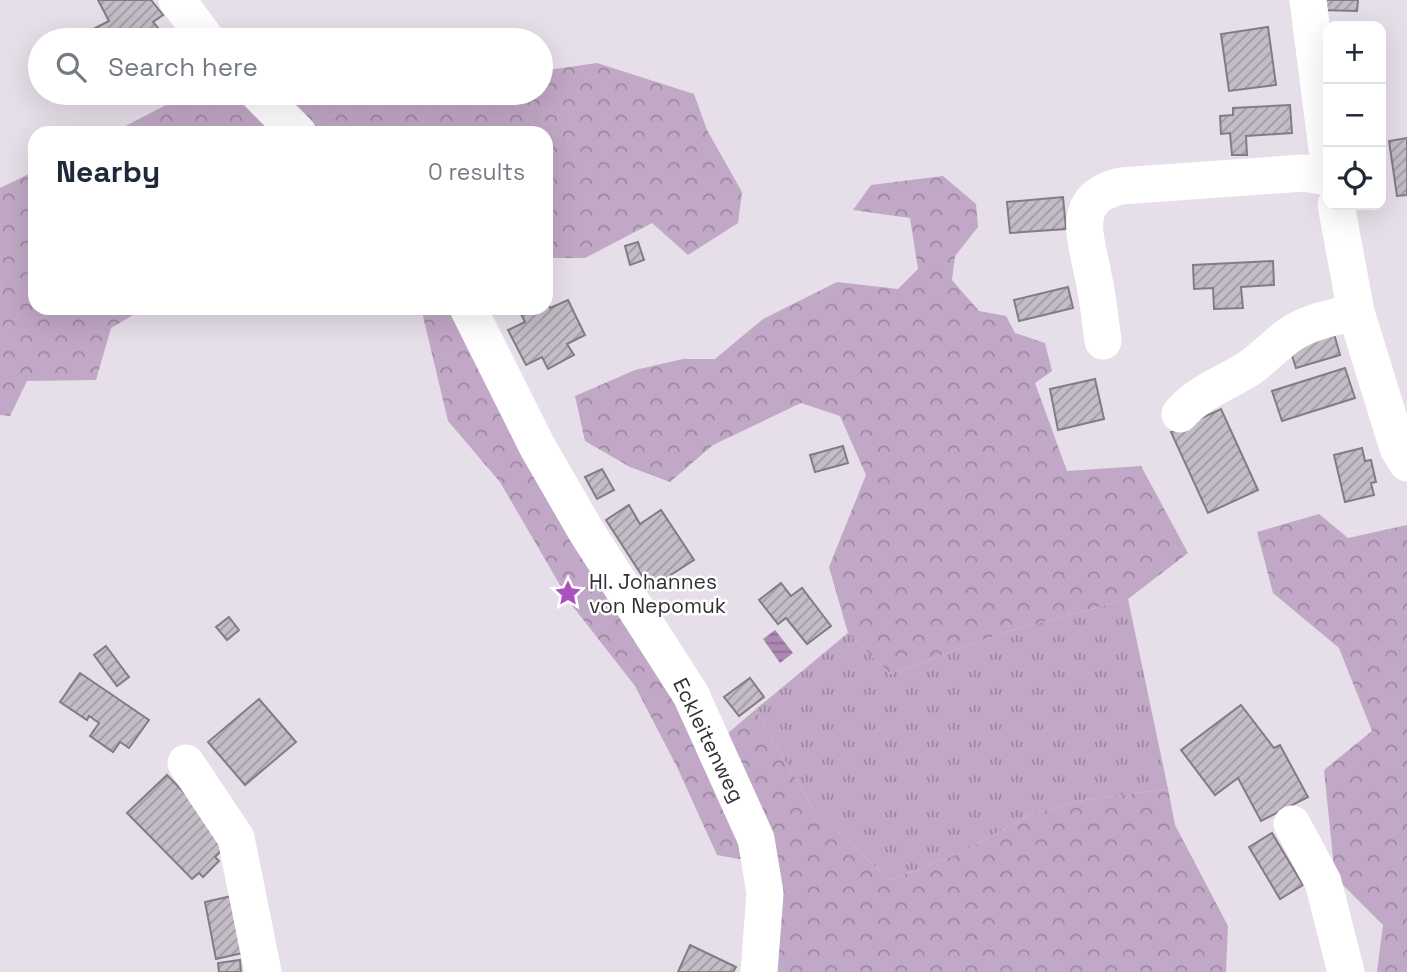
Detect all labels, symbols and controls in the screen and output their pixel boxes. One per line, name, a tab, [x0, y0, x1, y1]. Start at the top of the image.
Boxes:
map controls	[1323, 21, 1386, 210]
button: +	[1323, 21, 1386, 84]
search box	[28, 28, 553, 105]
icon: search	[52, 48, 90, 86]
text: Search here	[108, 50, 258, 84]
button: −	[1323, 84, 1386, 147]
button: locate	[1323, 147, 1386, 210]
text: Nearby	[56, 152, 160, 191]
text: 0 results	[428, 157, 525, 187]
place label: Hl. Johannes von Nepomuk	[589, 568, 726, 619]
place icon: Hl. Johannes von Nepomuk	[553, 578, 583, 608]
street label: Eckleitenweg	[667, 673, 751, 807]

